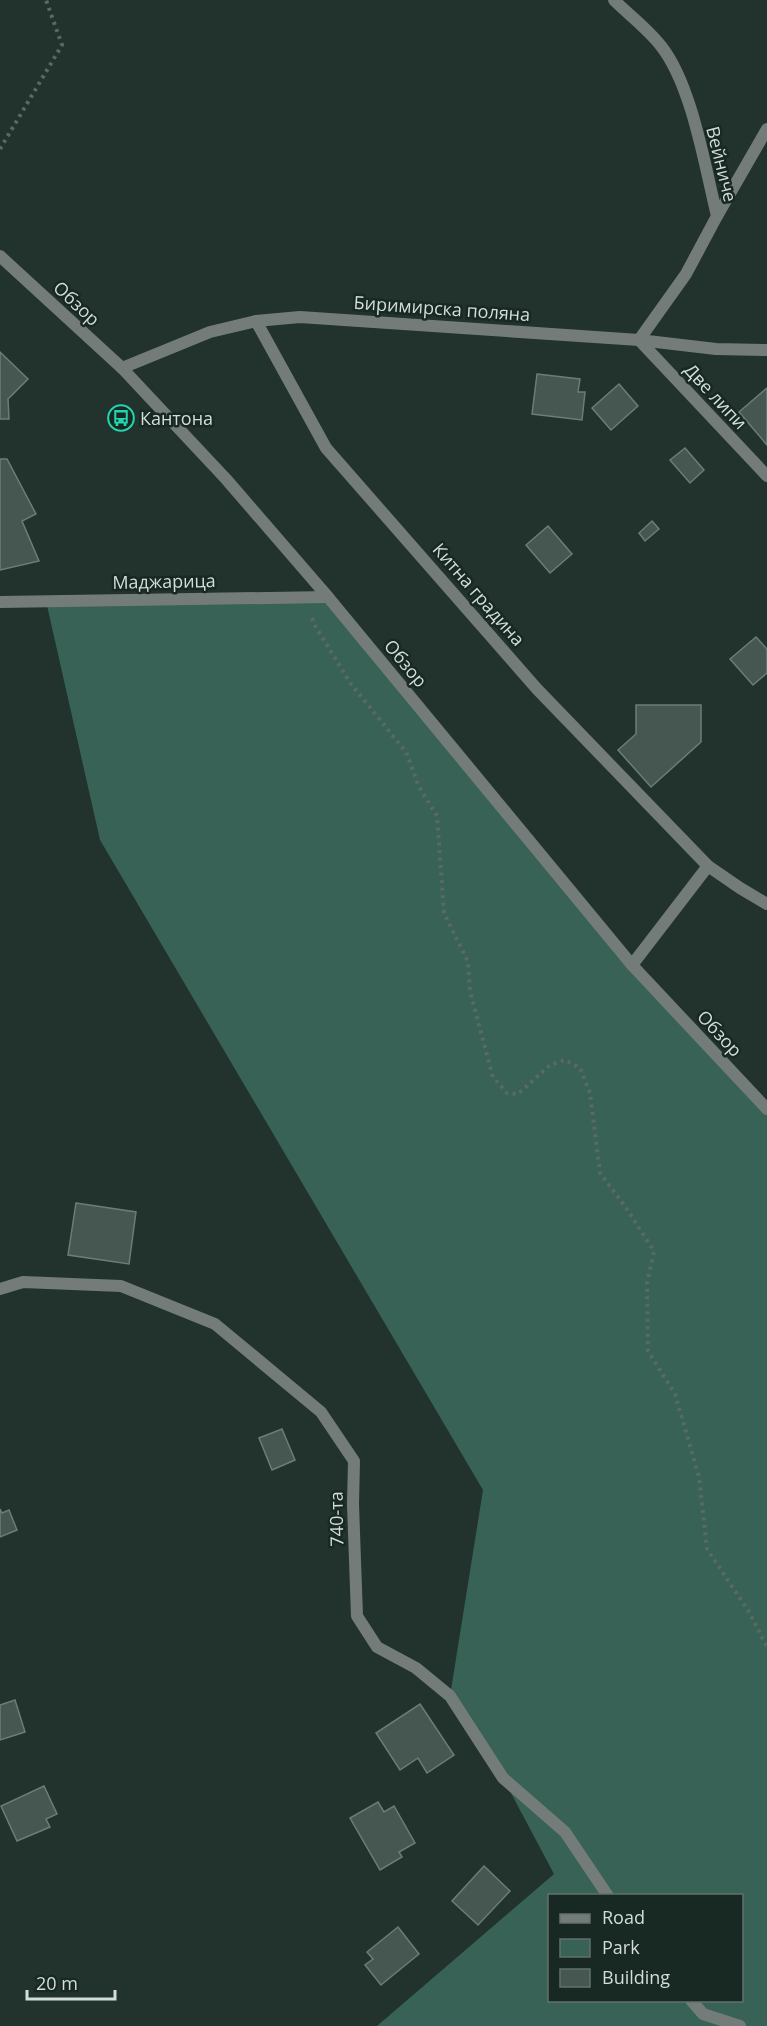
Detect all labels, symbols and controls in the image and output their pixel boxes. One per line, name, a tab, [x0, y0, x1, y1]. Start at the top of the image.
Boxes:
street label: Вейниче	[701, 124, 743, 204]
street label: Обзор	[49, 275, 105, 331]
street label: Биримирска поляна	[353, 290, 531, 326]
street label: Две липи	[679, 358, 753, 434]
bus stop icon: Кантона	[106, 403, 136, 433]
place label: Кантона	[140, 406, 213, 430]
street label: Китна градина	[428, 537, 530, 651]
street label: Маджарица	[112, 568, 216, 594]
street label: Обзор	[379, 634, 433, 692]
street label: Обзор	[692, 1005, 748, 1061]
street label: 740-та	[324, 1491, 348, 1547]
legend	[548, 1894, 743, 2002]
text: Road	[602, 1905, 645, 1929]
text: Park	[602, 1935, 640, 1959]
scale bar	[27, 1963, 116, 2001]
text: Building	[602, 1965, 670, 1989]
text: 20 m	[36, 1971, 78, 1995]

